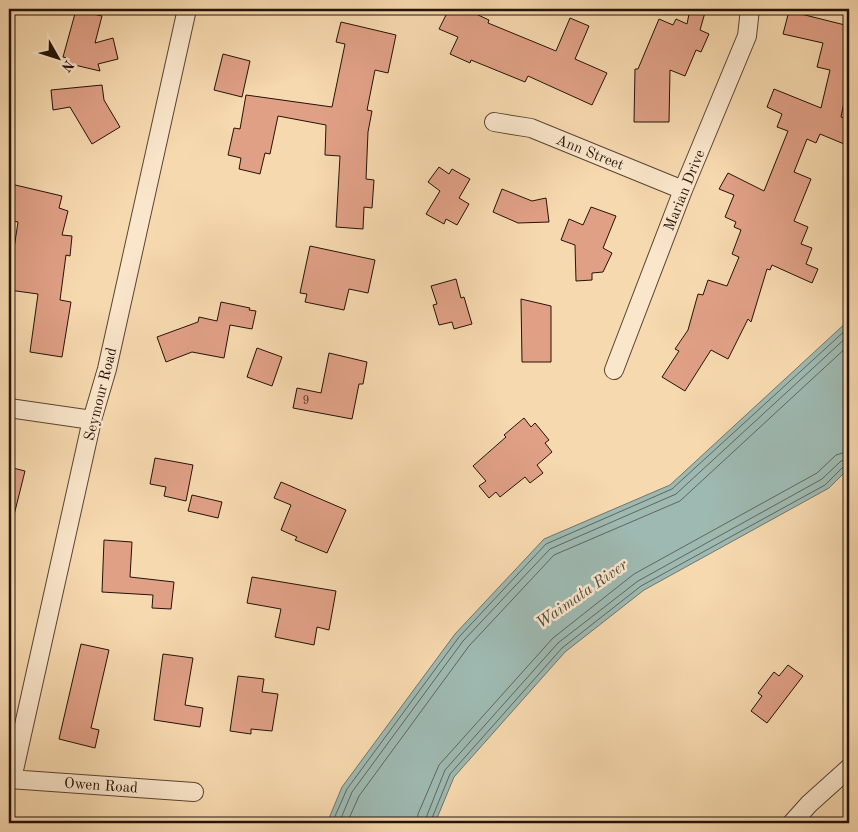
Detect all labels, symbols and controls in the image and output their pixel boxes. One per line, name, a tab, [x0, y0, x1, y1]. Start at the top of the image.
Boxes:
north arrow	[32, 32, 82, 82]
text: N	[58, 57, 76, 74]
street label: Ann Street	[553, 133, 625, 174]
street label: Marian Drive	[662, 148, 708, 233]
street label: Seymour Road	[83, 346, 120, 442]
house number: 9	[303, 395, 309, 407]
water label: Waimata River	[534, 557, 632, 632]
street label: Owen Road	[63, 776, 139, 797]

